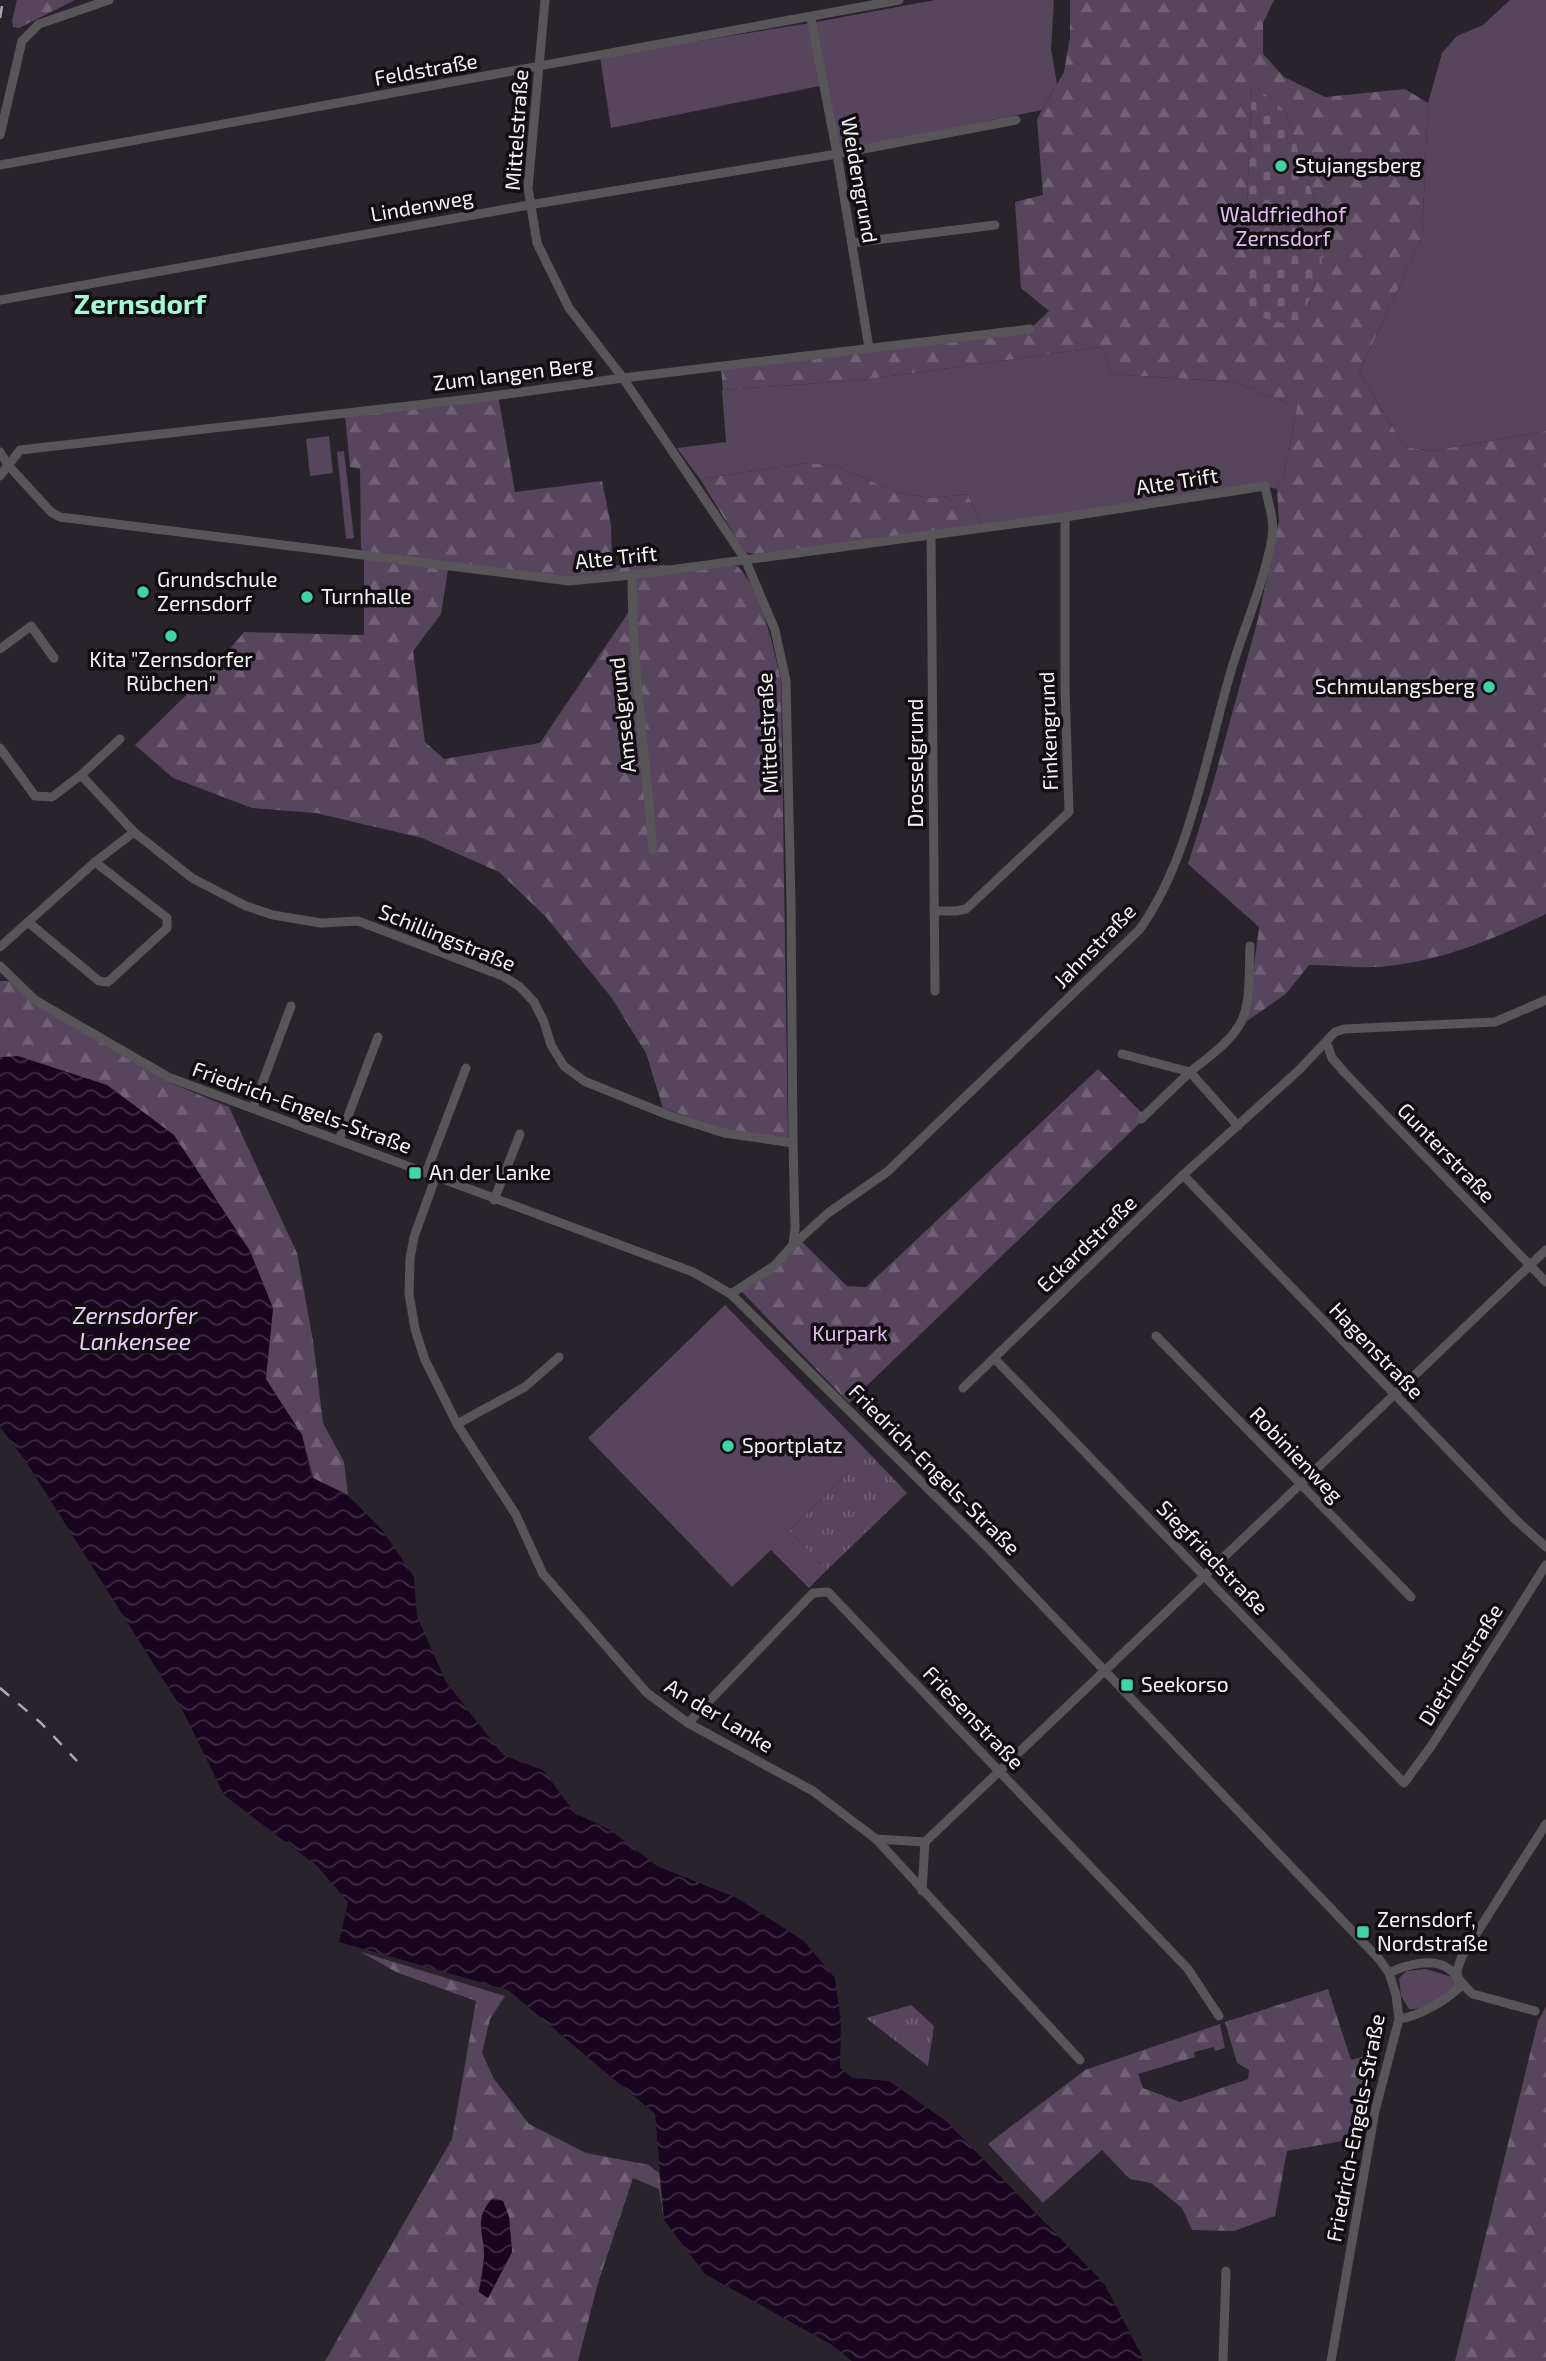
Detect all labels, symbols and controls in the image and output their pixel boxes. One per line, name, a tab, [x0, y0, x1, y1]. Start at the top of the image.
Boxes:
street label: Feldstraße	[372, 47, 479, 90]
street label: Mittelstraße	[499, 69, 532, 191]
street label: Weidengrund	[837, 115, 884, 245]
place label: Stujangsberg	[1295, 152, 1422, 178]
marker: Stujangsberg	[1273, 158, 1289, 174]
street label: Lindenweg	[368, 183, 475, 226]
park label: Waldfriedhof Zernsdorf	[1220, 201, 1347, 250]
district label: Zernsdorf	[74, 286, 207, 320]
street label: Zum langen Berg	[431, 350, 595, 395]
street label: Alte Trift	[1134, 462, 1219, 499]
street label: Alte Trift	[574, 540, 658, 573]
place label: Grundschule Zernsdorf	[157, 566, 277, 615]
place label: Turnhalle	[321, 583, 411, 608]
marker: Grundschule Zernsdorf	[135, 584, 151, 600]
marker: Turnhalle	[299, 589, 315, 605]
marker: Kita "Zernsdorfer Rübchen"	[163, 628, 179, 644]
place label: Kita "Zernsdorfer Rübchen"	[89, 646, 253, 695]
street label: Amselgrund	[603, 656, 640, 774]
street label: Finkengrund	[1033, 671, 1062, 791]
street label: Mittelstraße	[751, 672, 782, 794]
place label: Schmulangsberg	[1315, 673, 1475, 698]
marker: Schmulangsberg	[1481, 679, 1497, 695]
street label: Drosselgrund	[902, 698, 927, 828]
street label: Schillingstraße	[376, 898, 520, 975]
street label: Jahnstraße	[1048, 898, 1140, 992]
street label: Friedrich-Engels-Straße	[189, 1055, 416, 1158]
street label: Gunterstraße	[1393, 1097, 1501, 1207]
place label: An der Lanke	[429, 1159, 551, 1184]
marker: An der Lanke	[407, 1165, 423, 1181]
street label: Eckardstraße	[1031, 1189, 1141, 1297]
street label: Hagenstraße	[1325, 1296, 1429, 1404]
water label: Zernsdorfer Lankensee	[73, 1301, 198, 1355]
park label: Kurpark	[812, 1320, 888, 1345]
street label: Friedrich-Engels-Straße	[844, 1378, 1026, 1560]
street label: Robinienweg	[1245, 1401, 1349, 1507]
place label: Sportplatz	[742, 1432, 843, 1457]
marker: Sportplatz	[720, 1438, 736, 1454]
street label: Siegfriedstraße	[1152, 1495, 1274, 1619]
street label: Dietrichstraße	[1412, 1599, 1507, 1730]
street label: Friesenstraße	[919, 1660, 1030, 1774]
place label: Seekorso	[1141, 1671, 1229, 1696]
street label: An der Lanke	[661, 1673, 779, 1757]
marker: Seekorso	[1119, 1677, 1135, 1693]
place label: Zernsdorf, Nordstraße	[1377, 1906, 1488, 1955]
marker: Zernsdorf, Nordstraße	[1355, 1924, 1371, 1940]
street label: Friedrich-Engels-Straße	[1320, 2012, 1389, 2244]

